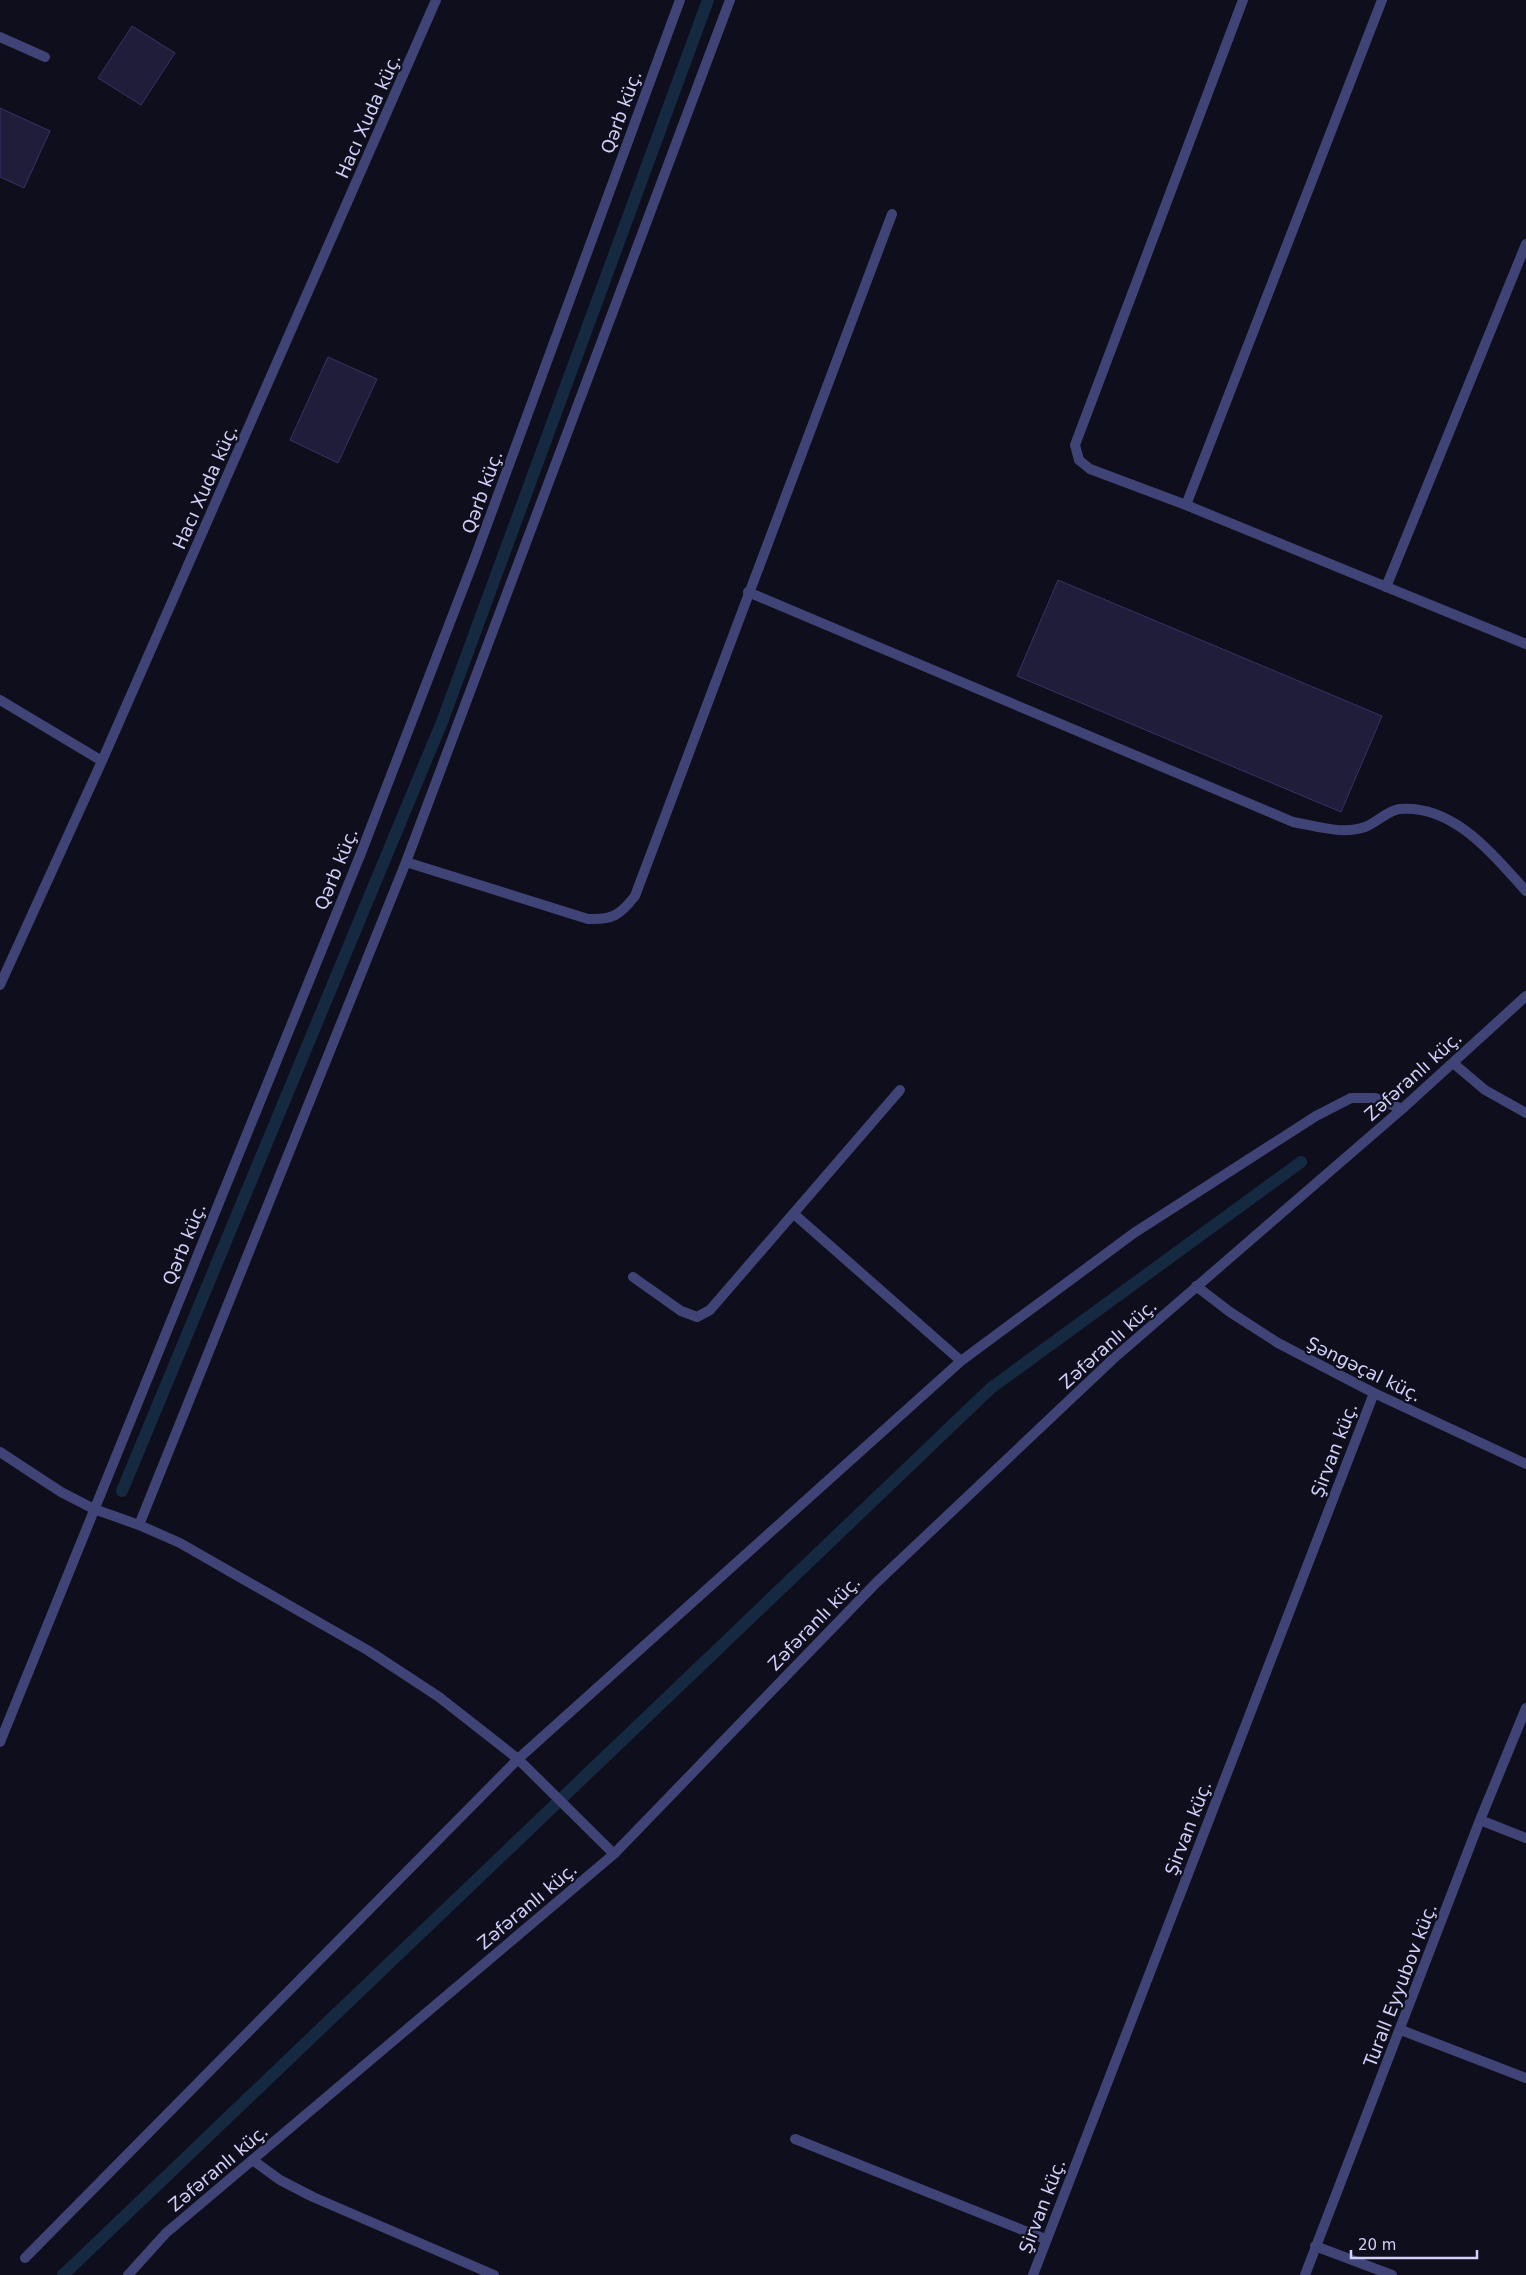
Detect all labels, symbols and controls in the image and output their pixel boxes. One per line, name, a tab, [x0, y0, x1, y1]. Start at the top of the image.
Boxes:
street label: Hacı Xuda küç.	[331, 51, 405, 181]
street label: Qərb küç.	[596, 68, 646, 156]
street label: Hacı Xuda küç.	[168, 422, 242, 552]
street label: Qərb küç.	[457, 448, 507, 536]
street label: Qərb küç.	[310, 825, 362, 913]
street label: Zəfəranlı küç.	[1360, 1027, 1466, 1125]
street label: Qərb küç.	[158, 1200, 210, 1288]
street label: Zəfəranlı küç.	[1055, 1295, 1161, 1393]
street label: Şəngəçal küç.	[1303, 1332, 1425, 1406]
street label: Şirvan küç.	[1306, 1400, 1362, 1500]
street label: Zəfəranlı küç.	[764, 1571, 864, 1675]
street label: Şirvan küç.	[1160, 1778, 1216, 1878]
street label: Zəfəranlı küç.	[473, 1858, 581, 1954]
street label: Turall Eyyubov küç.	[1359, 1900, 1441, 2071]
street label: Zəfəranlı küç.	[164, 2120, 272, 2216]
street label: Şirvan küç.	[1014, 2156, 1070, 2256]
scale bar	[1351, 2228, 1477, 2260]
text: 20 m	[1358, 2236, 1396, 2254]

